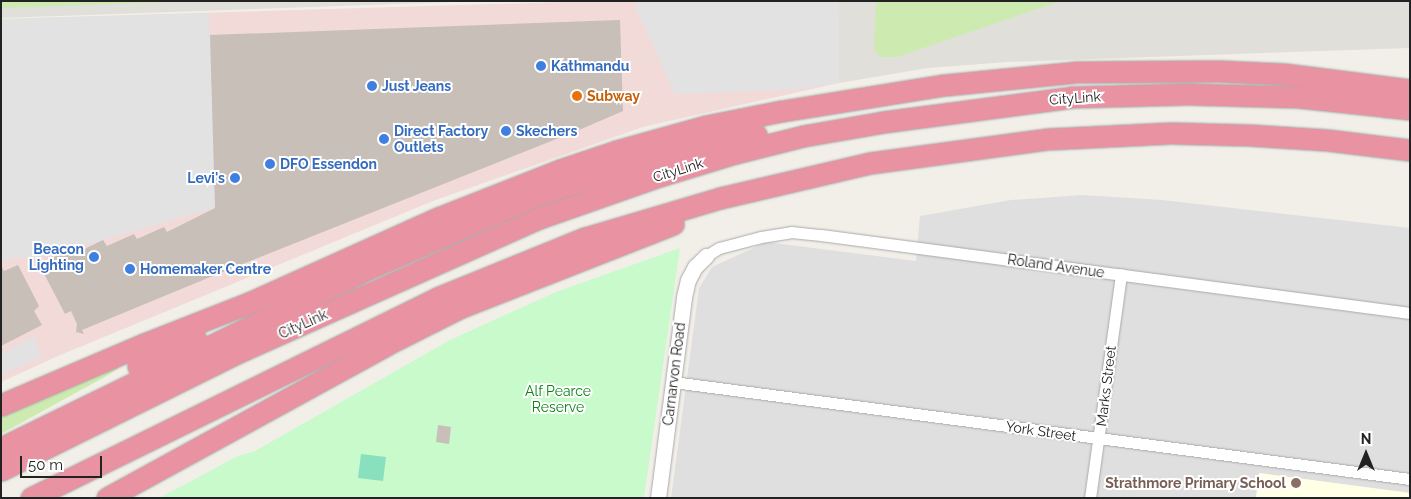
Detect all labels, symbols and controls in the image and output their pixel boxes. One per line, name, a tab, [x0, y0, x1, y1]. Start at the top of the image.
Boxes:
place label: Kathmandu	[551, 58, 629, 74]
marker: Kathmandu	[535, 60, 547, 72]
place label: Just Jeans	[382, 78, 452, 94]
marker: Just Jeans	[366, 80, 378, 92]
place label: Subway	[587, 88, 640, 104]
street label: CityLink	[1049, 88, 1101, 108]
marker: Subway	[571, 90, 583, 102]
place label: Direct Factory Outlets	[394, 123, 488, 156]
place label: Skechers	[516, 123, 577, 139]
marker: Skechers	[500, 125, 512, 137]
marker: Direct Factory Outlets	[378, 133, 390, 145]
street label: CityLink	[651, 154, 705, 186]
place label: DFO Essendon	[280, 156, 377, 172]
marker: DFO Essendon	[264, 158, 276, 170]
place label: Levi's	[187, 170, 225, 186]
marker: Levi's	[229, 172, 241, 184]
place label: Beacon Lighting	[29, 241, 84, 274]
marker: Beacon Lighting	[88, 251, 100, 263]
street label: Roland Avenue	[1006, 251, 1106, 281]
place label: Homemaker Centre	[140, 261, 271, 277]
marker: Homemaker Centre	[124, 263, 136, 275]
street label: CityLink	[276, 306, 330, 342]
street label: Carnarvon Road	[659, 322, 689, 426]
street label: Marks Street	[1093, 345, 1119, 427]
park label: Alf Pearce Reserve	[525, 383, 591, 416]
street label: York Street	[1005, 418, 1077, 444]
north arrow	[1341, 429, 1391, 479]
text: N	[1361, 431, 1371, 447]
scale bar	[22, 446, 105, 478]
text: 50 m	[28, 456, 63, 474]
place label: Strathmore Primary School	[1105, 475, 1286, 491]
marker: Strathmore Primary School	[1290, 477, 1302, 489]

